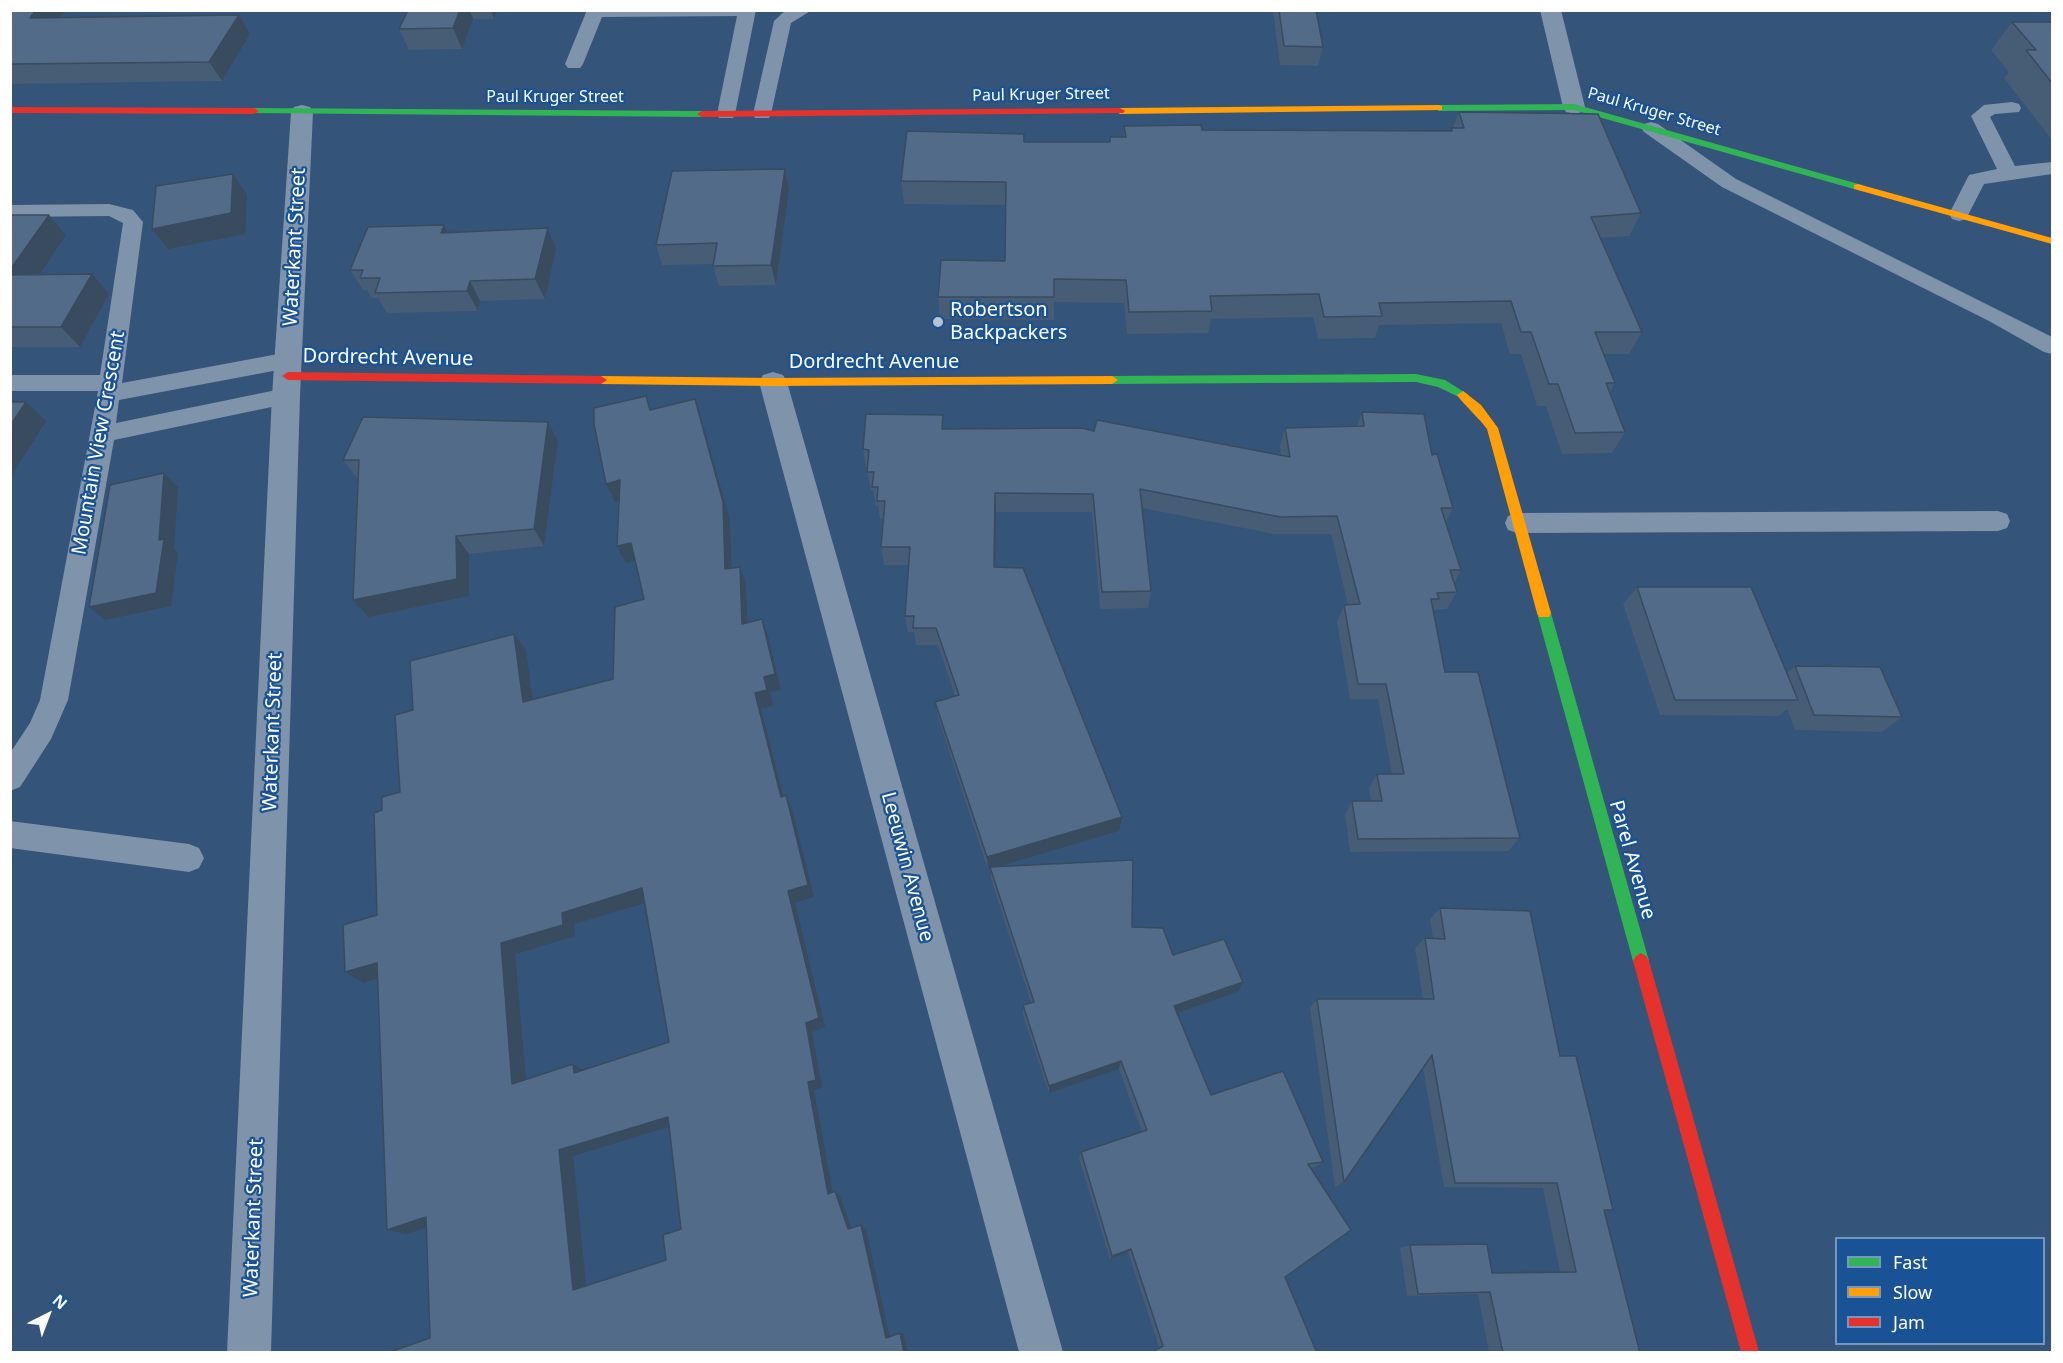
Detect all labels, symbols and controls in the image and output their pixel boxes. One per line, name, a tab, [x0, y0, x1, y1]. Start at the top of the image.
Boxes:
street label: Paul Kruger Street	[972, 84, 1110, 106]
street label: Paul Kruger Street	[1585, 84, 1723, 140]
street label: Paul Kruger Street	[486, 87, 624, 107]
street label: Waterkant Street	[279, 167, 311, 327]
place label: Robertson Backpackers	[950, 298, 1067, 345]
marker: Robertson Backpackers	[931, 315, 945, 329]
street label: Mountain View Crescent	[67, 329, 131, 557]
street label: Dordrecht Avenue	[303, 345, 473, 371]
street label: Dordrecht Avenue	[789, 350, 959, 374]
street label: Waterkant Street	[258, 652, 288, 812]
street label: Leeuwin Avenue	[875, 789, 939, 945]
street label: Parel Avenue	[1604, 798, 1660, 922]
street label: Waterkant Street	[239, 1138, 269, 1298]
legend	[1835, 1237, 2045, 1345]
text: Fast	[1893, 1250, 1928, 1274]
text: Slow	[1893, 1280, 1932, 1304]
north arrow	[18, 1285, 78, 1345]
text: N	[48, 1289, 72, 1314]
text: Jam	[1893, 1310, 1925, 1334]

